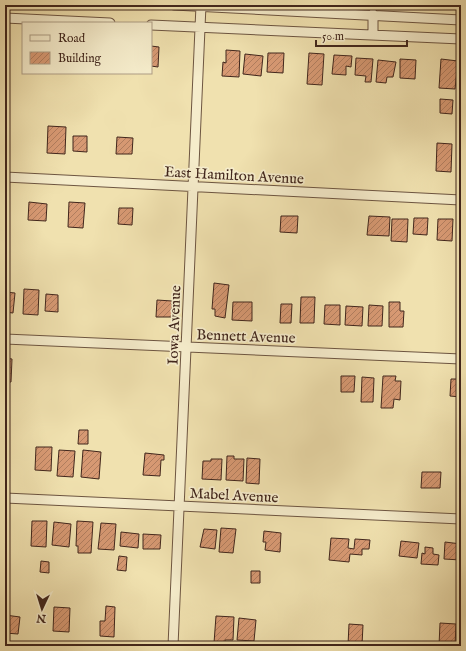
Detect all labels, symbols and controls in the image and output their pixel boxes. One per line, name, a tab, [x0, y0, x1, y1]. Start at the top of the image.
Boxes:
legend	[22, 22, 152, 74]
scale bar	[316, 22, 407, 48]
text: 50 m	[322, 29, 344, 44]
text: Road	[58, 31, 86, 46]
text: Building	[58, 51, 102, 66]
street label: East Hamilton Avenue	[164, 162, 304, 189]
street label: Iowa Avenue	[164, 285, 185, 365]
street label: Bennett Avenue	[196, 325, 296, 348]
street label: Mabel Avenue	[189, 484, 279, 507]
north arrow	[22, 589, 62, 629]
text: N	[36, 611, 48, 625]

